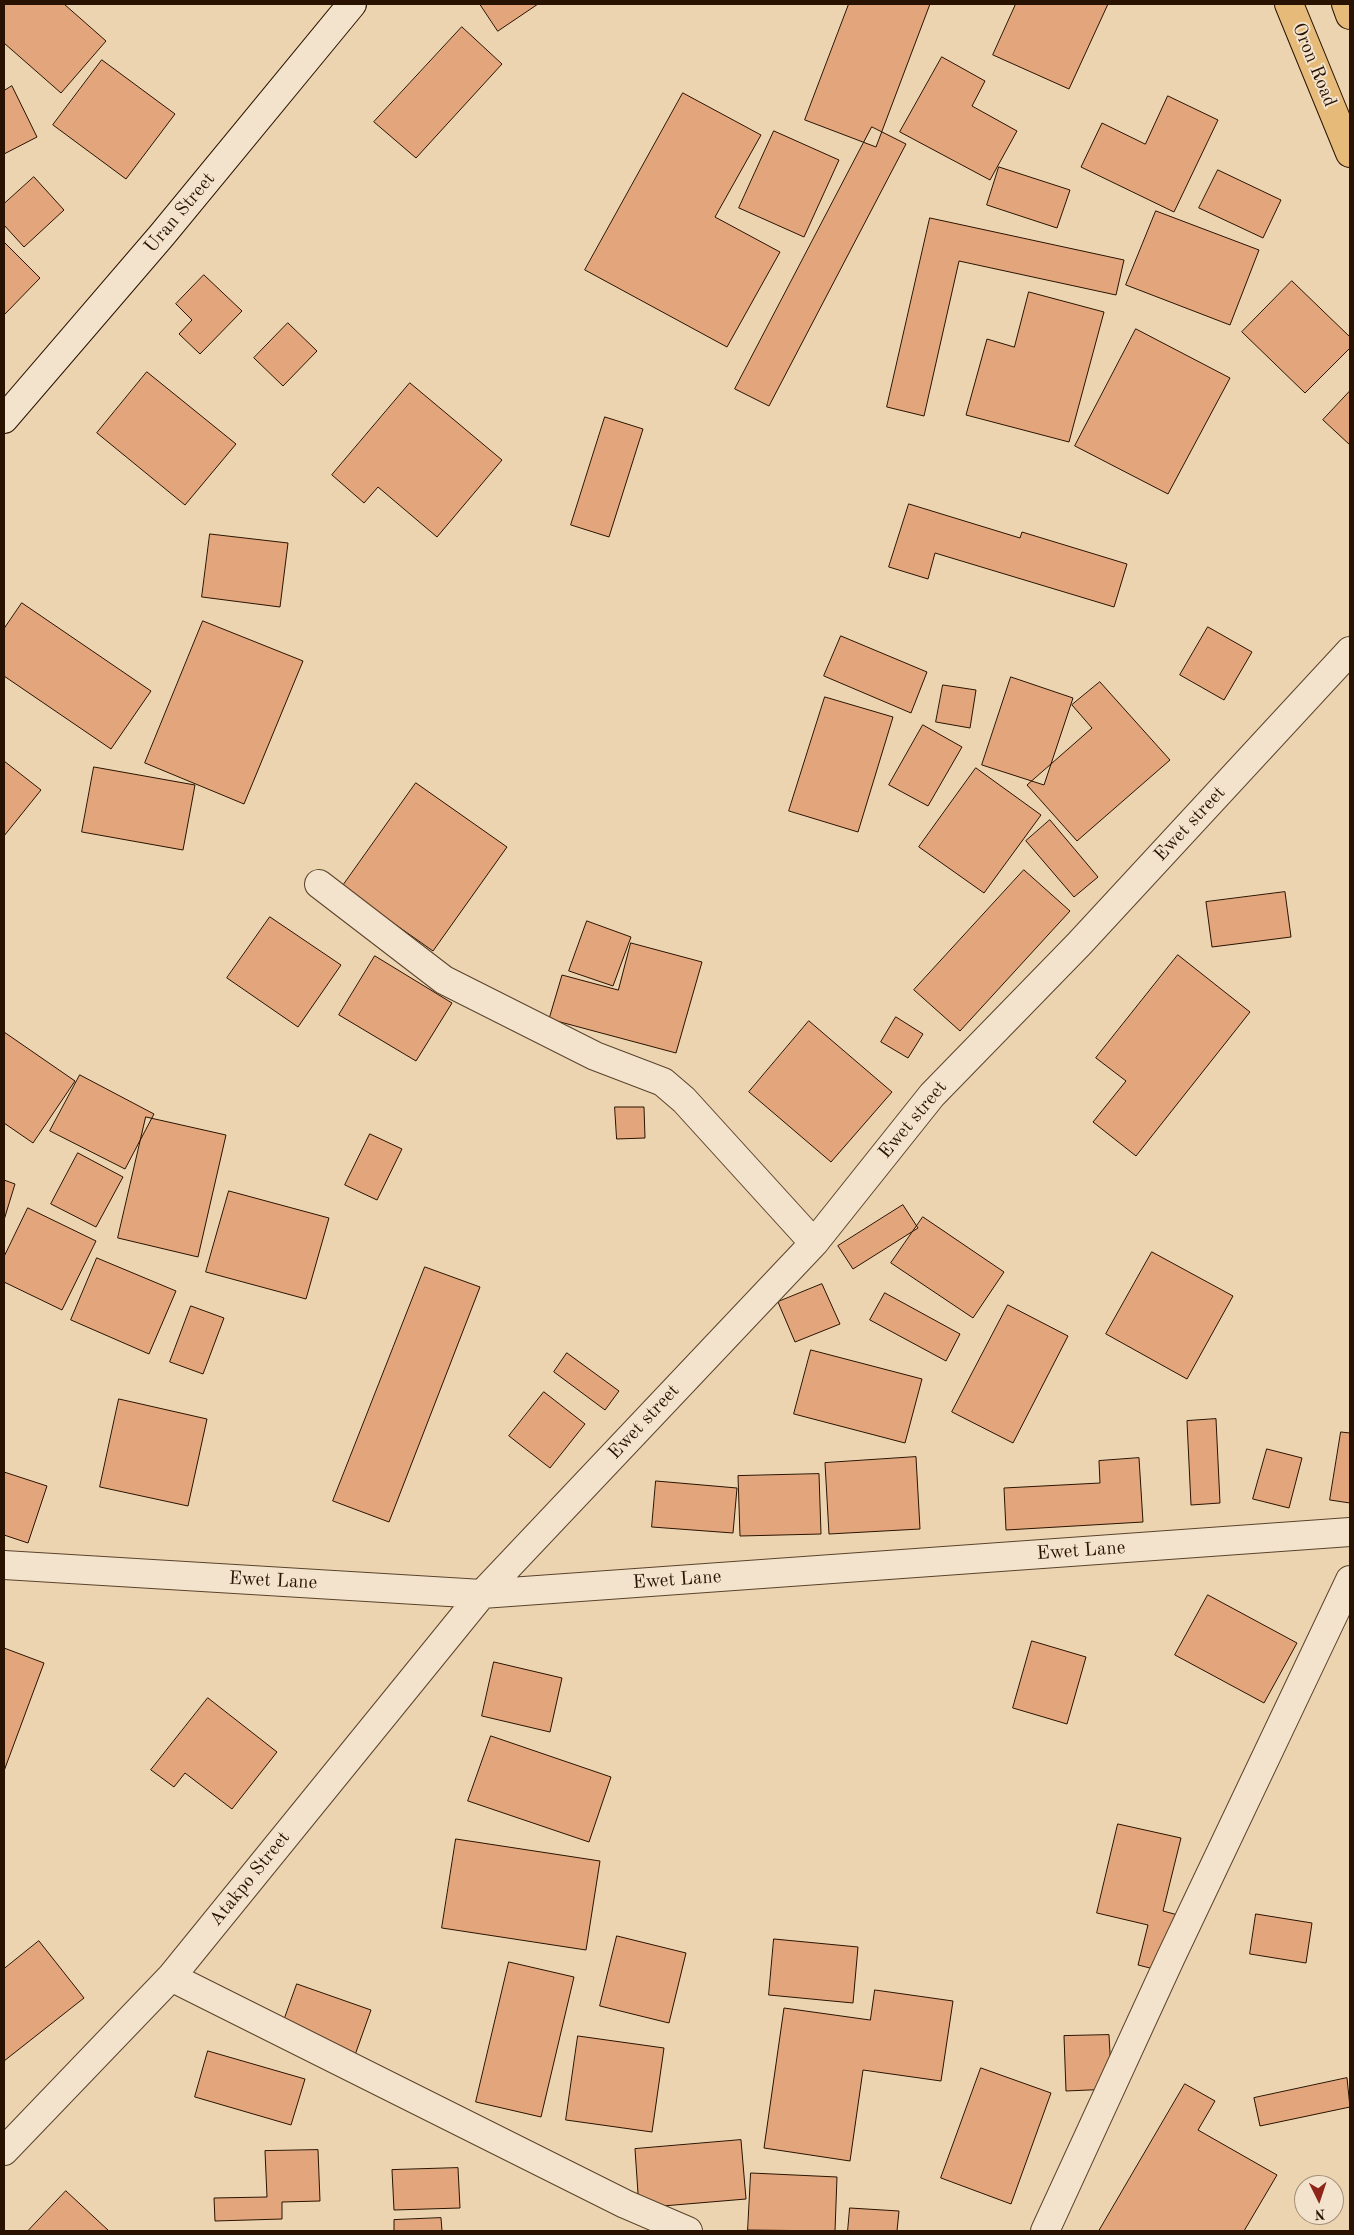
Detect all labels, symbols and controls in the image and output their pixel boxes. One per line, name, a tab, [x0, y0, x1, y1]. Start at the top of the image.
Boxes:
street label: Oron Road	[1287, 20, 1341, 110]
street label: Uran Street	[140, 168, 220, 258]
street label: Ewet street	[1149, 782, 1231, 866]
street label: Ewet street	[874, 1076, 952, 1164]
street label: Ewet street	[603, 1380, 685, 1464]
street label: Ewet Lane	[1036, 1537, 1126, 1565]
street label: Ewet Lane	[632, 1566, 722, 1594]
street label: Ewet Lane	[228, 1567, 318, 1595]
street label: Atakpo Street	[205, 1827, 295, 1931]
north arrow	[1294, 2175, 1344, 2225]
text: N	[1314, 2207, 1326, 2221]

